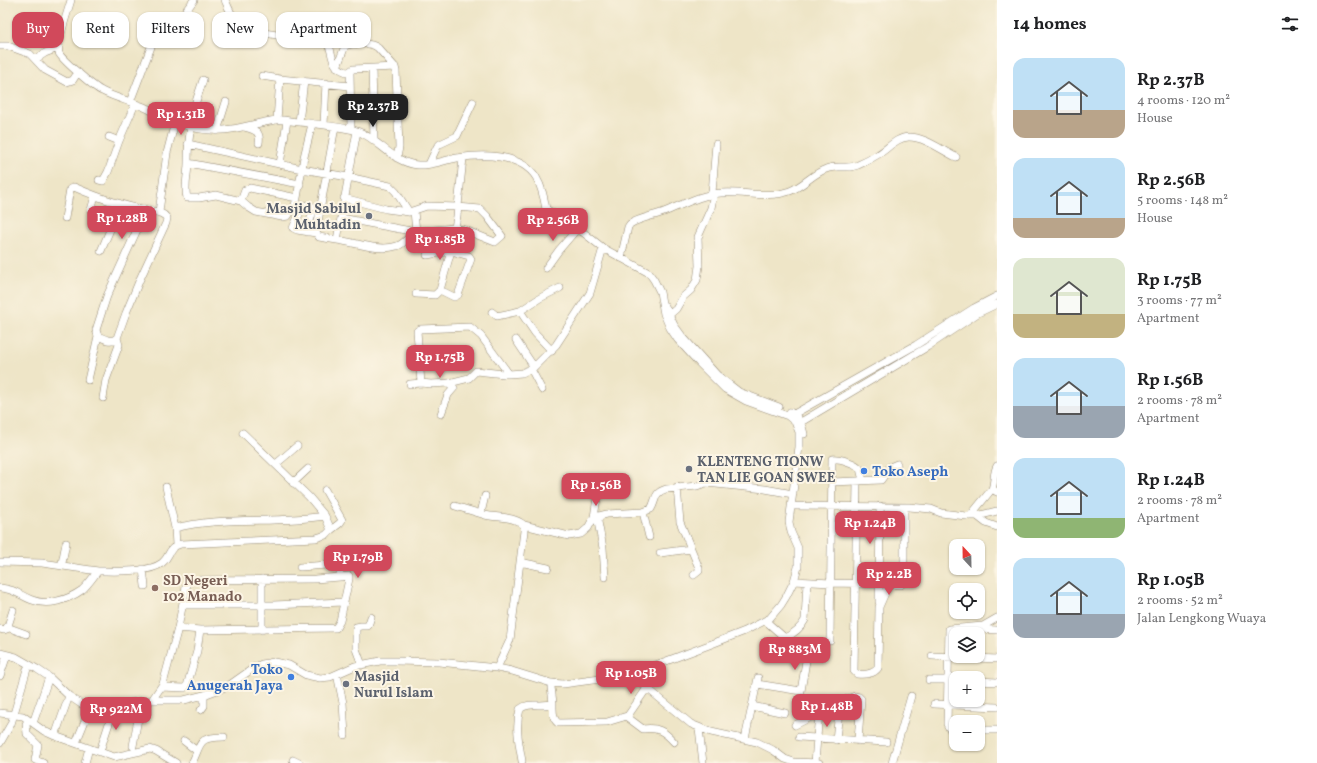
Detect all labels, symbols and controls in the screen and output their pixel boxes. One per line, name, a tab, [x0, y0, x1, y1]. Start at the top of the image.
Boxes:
chip: Buy	[12, 12, 64, 48]
chip: Rent	[72, 12, 129, 48]
chip: Filters	[137, 12, 204, 48]
chip: New	[212, 12, 268, 48]
chip: Apartment	[276, 12, 371, 48]
text: 14 homes	[1013, 13, 1087, 36]
icon: filters	[1279, 13, 1301, 35]
text: Rp 2.37B	[1137, 69, 1205, 92]
icon: home	[1045, 74, 1093, 122]
text: 4 rooms · 120 m²	[1137, 92, 1230, 110]
pin: Rp 2.37B	[332, 94, 414, 128]
text: Rp 2.37B	[347, 98, 399, 116]
pin: Rp 1.31B	[140, 102, 222, 136]
text: Rp 1.31B	[156, 106, 206, 124]
text: House	[1137, 110, 1173, 128]
text: Rp 2.56B	[1137, 169, 1205, 192]
icon: home	[1045, 174, 1093, 222]
text: 5 rooms · 148 m²	[1137, 192, 1228, 210]
place label: Masjid Sabilul Muhtadin	[266, 200, 361, 235]
pin: Rp 1.28B	[81, 206, 163, 240]
pin: Rp 2.56B	[512, 208, 594, 242]
text: Rp 1.28B	[96, 210, 148, 228]
text: House	[1137, 210, 1173, 228]
marker: Masjid Sabilul Muhtadin	[364, 211, 374, 221]
text: Rp 2.56B	[527, 212, 579, 230]
pin: Rp 1.85B	[399, 227, 481, 261]
text: Rp 1.85B	[415, 231, 465, 249]
text: Rp 1.75B	[1137, 269, 1202, 292]
icon: home	[1045, 274, 1093, 322]
text: 3 rooms · 77 m²	[1137, 292, 1222, 310]
text: Apartment	[1137, 310, 1200, 328]
pin: Rp 1.75B	[399, 345, 481, 379]
text: Rp 1.75B	[415, 349, 465, 367]
text: Rp 1.56B	[1137, 369, 1203, 392]
icon: home	[1045, 374, 1093, 422]
text: 2 rooms · 78 m²	[1137, 392, 1222, 410]
text: Apartment	[1137, 410, 1200, 428]
place label: KLENTENG TIONW TAN LIE GOAN SWEE	[697, 453, 836, 488]
place label: Toko Aseph	[872, 463, 948, 482]
marker: KLENTENG TIONW TAN LIE GOAN SWEE	[684, 464, 694, 474]
marker: Toko Aseph	[859, 466, 869, 476]
text: Rp 1.24B	[1137, 469, 1205, 492]
pin: Rp 1.56B	[555, 473, 637, 507]
icon: home	[1045, 474, 1093, 522]
text: Rp 1.56B	[571, 477, 621, 495]
text: 2 rooms · 78 m²	[1137, 492, 1222, 510]
text: Apartment	[1137, 510, 1200, 528]
pin: Rp 1.24B	[829, 511, 911, 545]
text: Rp 1.24B	[844, 515, 896, 533]
north arrow	[949, 539, 985, 575]
map controls	[949, 539, 985, 751]
pin: Rp 1.79B	[317, 545, 399, 579]
text: Rp 1.79B	[333, 549, 383, 567]
pin: Rp 2.2B	[852, 562, 926, 596]
text: Rp 2.2B	[866, 566, 912, 584]
text: Rp 1.05B	[1137, 569, 1205, 592]
place label: SD Negeri 102 Manado	[163, 572, 242, 607]
icon: home	[1045, 574, 1093, 622]
marker: SD Negeri 102 Manado	[150, 583, 160, 593]
button: locate	[949, 583, 985, 619]
text: 2 rooms · 52 m²	[1137, 592, 1223, 610]
text: Jalan Lengkong Wuaya	[1137, 610, 1266, 628]
button: layers	[949, 627, 985, 663]
pin: Rp 883M	[758, 637, 832, 671]
text: Rp 883M	[768, 641, 822, 659]
place label: Toko Anugerah Jaya	[187, 661, 283, 696]
pin: Rp 1.05B	[590, 661, 672, 695]
text: Rp 1.05B	[605, 665, 657, 683]
place label: Masjid Nurul Islam	[354, 668, 434, 703]
button: +	[949, 671, 985, 707]
marker: Toko Anugerah Jaya	[286, 672, 296, 682]
marker: Masjid Nurul Islam	[341, 679, 351, 689]
pin: Rp 1.48B	[786, 694, 868, 728]
pin: Rp 922M	[79, 697, 153, 731]
text: Rp 1.48B	[801, 698, 853, 716]
text: Rp 922M	[89, 701, 143, 719]
button: −	[949, 715, 985, 751]

